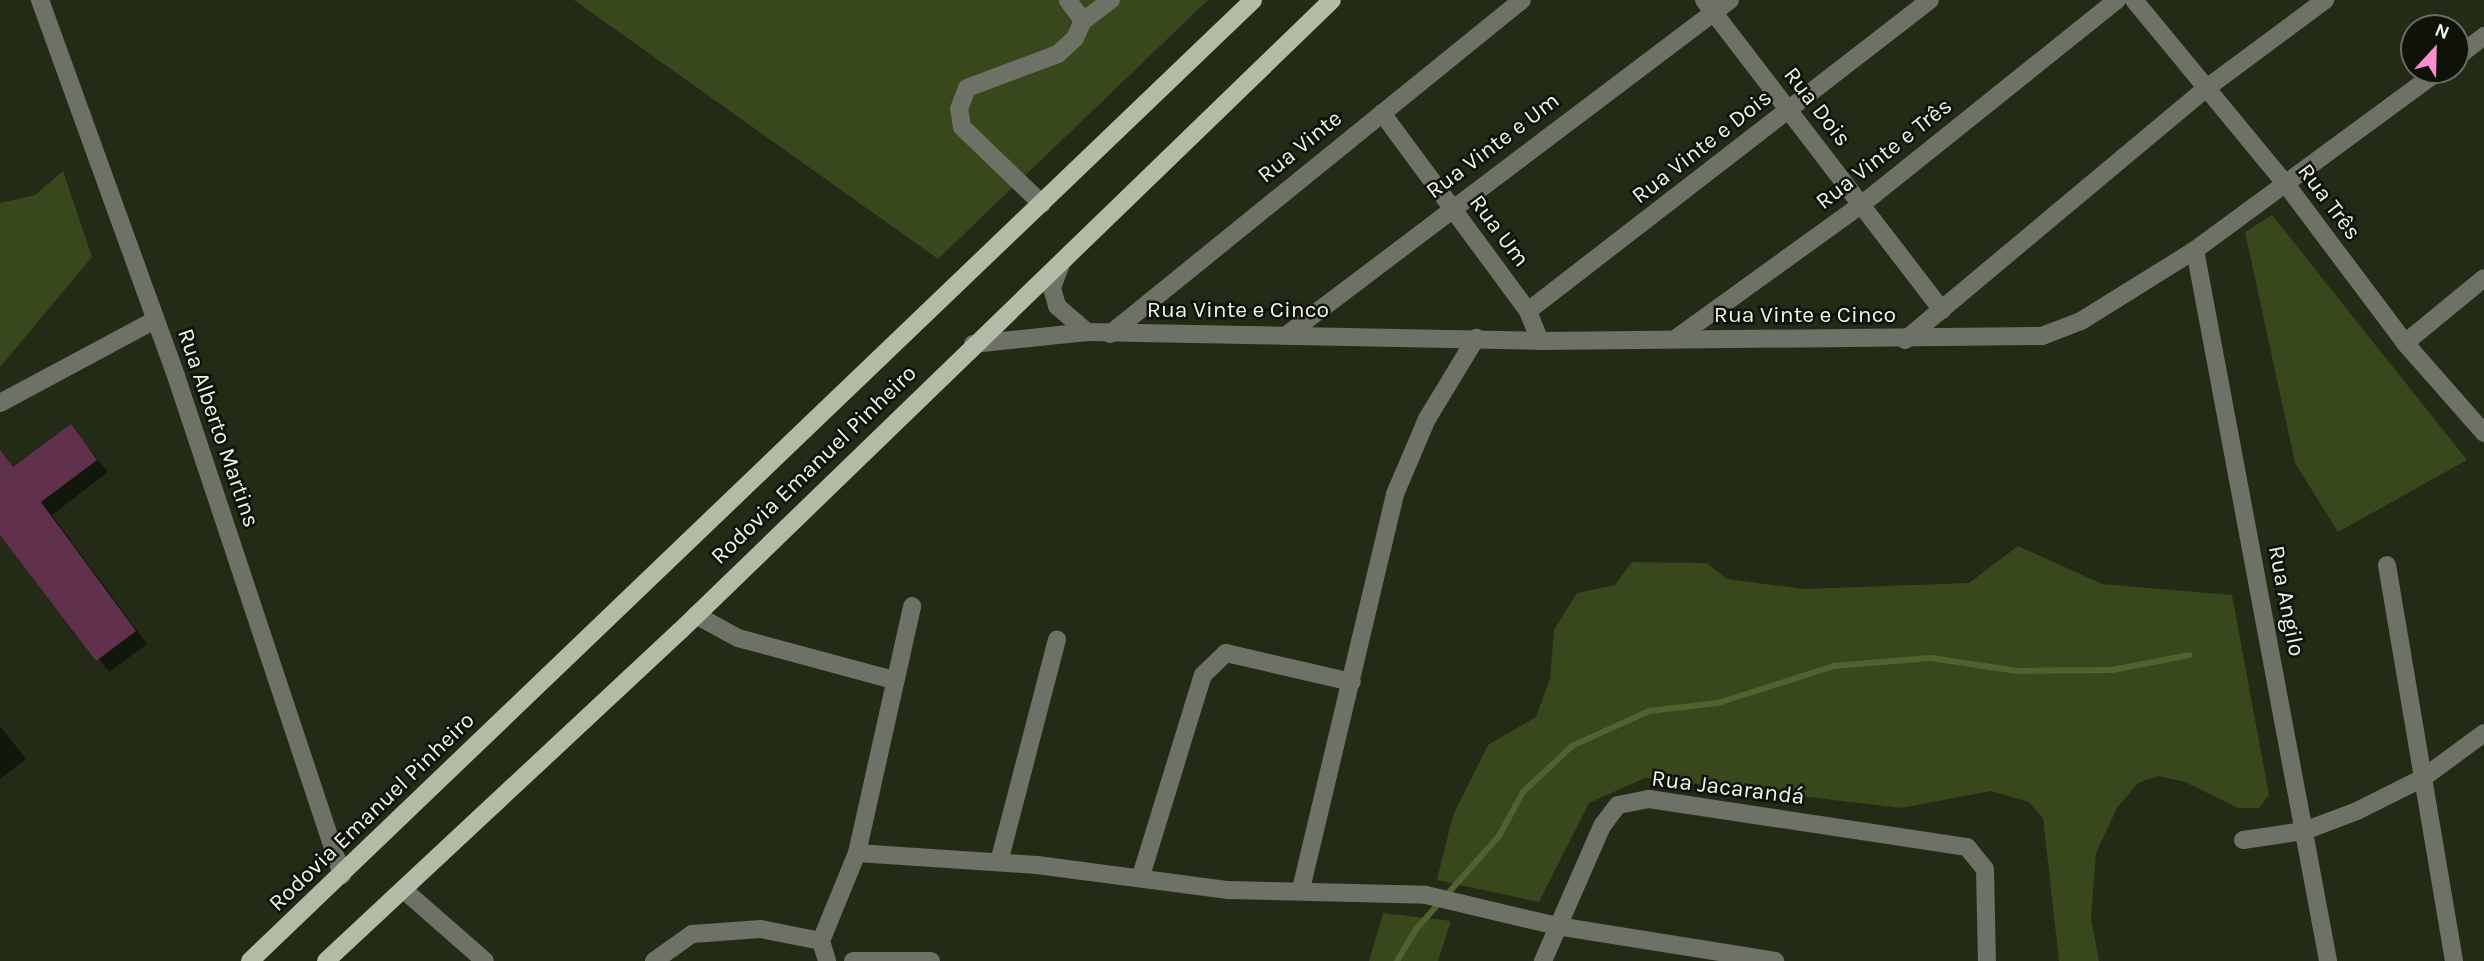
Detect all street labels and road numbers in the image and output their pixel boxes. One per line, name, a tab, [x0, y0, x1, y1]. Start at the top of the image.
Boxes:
street label: Rua Dois	[1778, 62, 1856, 152]
street label: Rua Vinte e Dois	[1627, 84, 1777, 210]
street label: Rua Vinte e Um	[1421, 87, 1565, 205]
street label: Rua Vinte e Três	[1810, 92, 1958, 216]
street label: Rua Vinte	[1252, 105, 1348, 189]
street label: Rua Três	[2291, 158, 2367, 246]
street label: Rua Um	[1463, 190, 1535, 272]
street label: Rua Vinte e Cinco	[1147, 296, 1329, 324]
street label: Rua Vinte e Cinco	[1714, 301, 1896, 329]
street label: Rua Alberto Martins	[171, 325, 265, 531]
street label: Rodovia Emanuel Pinheiro	[706, 360, 922, 570]
street label: Rua Angilo	[2262, 543, 2310, 659]
street label: Rodovia Emanuel Pinheiro	[264, 707, 480, 917]
street label: Rua Jacarandá	[1650, 765, 1806, 811]

